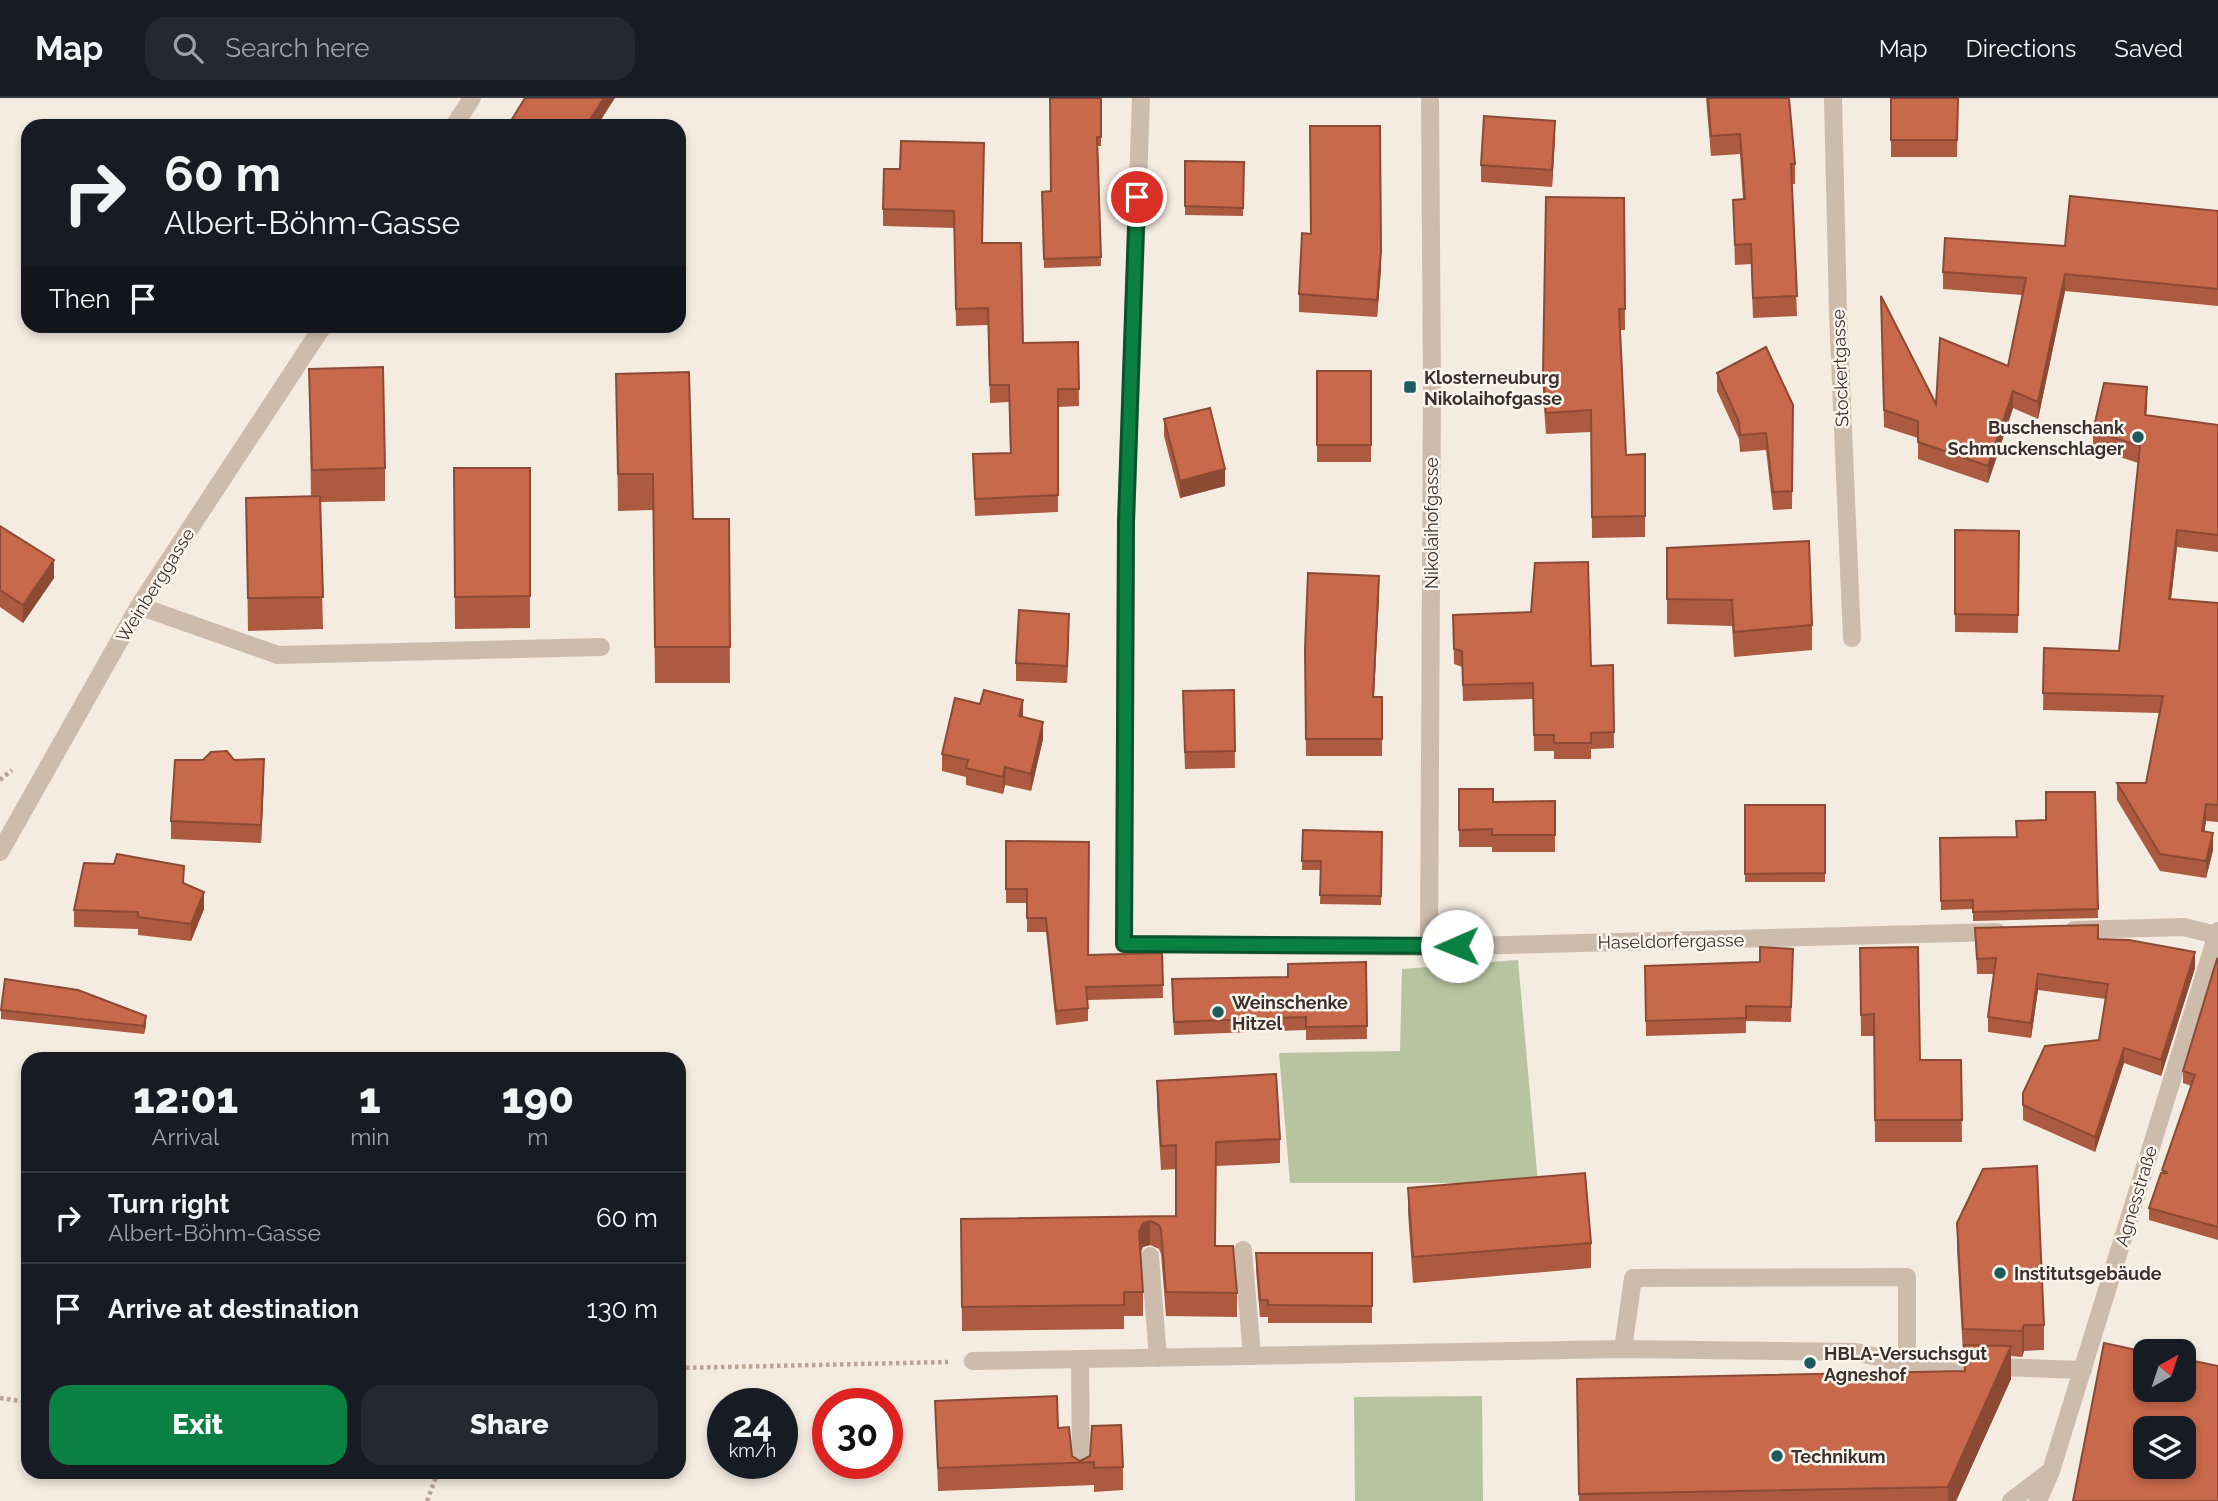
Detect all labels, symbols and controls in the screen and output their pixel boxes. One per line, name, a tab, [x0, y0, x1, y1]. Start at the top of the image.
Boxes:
search box	[145, 17, 635, 80]
text: Map	[35, 29, 103, 68]
icon: search	[169, 29, 207, 67]
text: Search here	[225, 33, 370, 63]
text: Map	[1879, 34, 1928, 63]
text: Directions	[1966, 34, 2076, 63]
text: Saved	[2114, 34, 2183, 63]
text: 60 m	[164, 145, 281, 202]
icon: right	[49, 147, 140, 238]
pin	[1107, 167, 1167, 227]
icon: arrive	[1118, 178, 1156, 216]
text: Albert-Böhm-Gasse	[164, 204, 460, 241]
icon: arrive	[124, 280, 162, 318]
text: Then	[49, 284, 110, 314]
street label: Stockertgasse	[1827, 308, 1853, 427]
place label: Klosterneuburg Nikolaihofgasse	[1424, 367, 1562, 409]
marker: Klosterneuburg Nikolaihofgasse	[1402, 379, 1418, 395]
place label: Buschenschank Schmuckenschlager	[1948, 417, 2125, 459]
marker: Buschenschank Schmuckenschlager	[2130, 429, 2146, 445]
street label: Nikolaihofgasse	[1421, 457, 1442, 589]
street label: Weinberggasse	[112, 524, 199, 646]
position arrow	[1420, 909, 1494, 983]
street label: Haseldorfergasse	[1598, 929, 1745, 953]
place label: Weinschenke Hitzel	[1232, 992, 1348, 1034]
marker: Weinschenke Hitzel	[1210, 1004, 1226, 1020]
text: 12:01	[133, 1074, 238, 1123]
text: 1	[359, 1074, 381, 1123]
text: 190	[502, 1074, 574, 1123]
text: Arrival	[152, 1123, 219, 1150]
text: min	[350, 1123, 390, 1150]
text: m	[527, 1123, 548, 1150]
street label: Agnesstraße	[2111, 1143, 2161, 1249]
text: Turn right	[108, 1189, 229, 1219]
icon: right	[49, 1199, 87, 1237]
text: 60 m	[596, 1203, 658, 1233]
text: Albert-Böhm-Gasse	[108, 1219, 321, 1246]
place label: Institutsgebäude	[2014, 1263, 2162, 1284]
marker: Institutsgebäude	[1992, 1265, 2008, 1281]
icon: arrive	[49, 1290, 87, 1328]
text: Arrive at destination	[108, 1294, 359, 1324]
text: 130 m	[587, 1294, 658, 1324]
north arrow	[2133, 1339, 2196, 1402]
map controls	[2133, 1339, 2196, 1479]
place label: HBLA-Versuchsgut Agneshof	[1824, 1343, 1987, 1385]
marker: HBLA-Versuchsgut Agneshof	[1802, 1355, 1818, 1371]
button: Exit	[49, 1385, 347, 1465]
button: Share	[361, 1385, 658, 1465]
speed limit sign: 30	[812, 1388, 903, 1479]
text: 24	[733, 1404, 772, 1445]
button: layers	[2133, 1416, 2196, 1479]
text: km/h	[729, 1440, 776, 1461]
place label: Technikum	[1791, 1446, 1886, 1467]
marker: Technikum	[1769, 1448, 1785, 1464]

